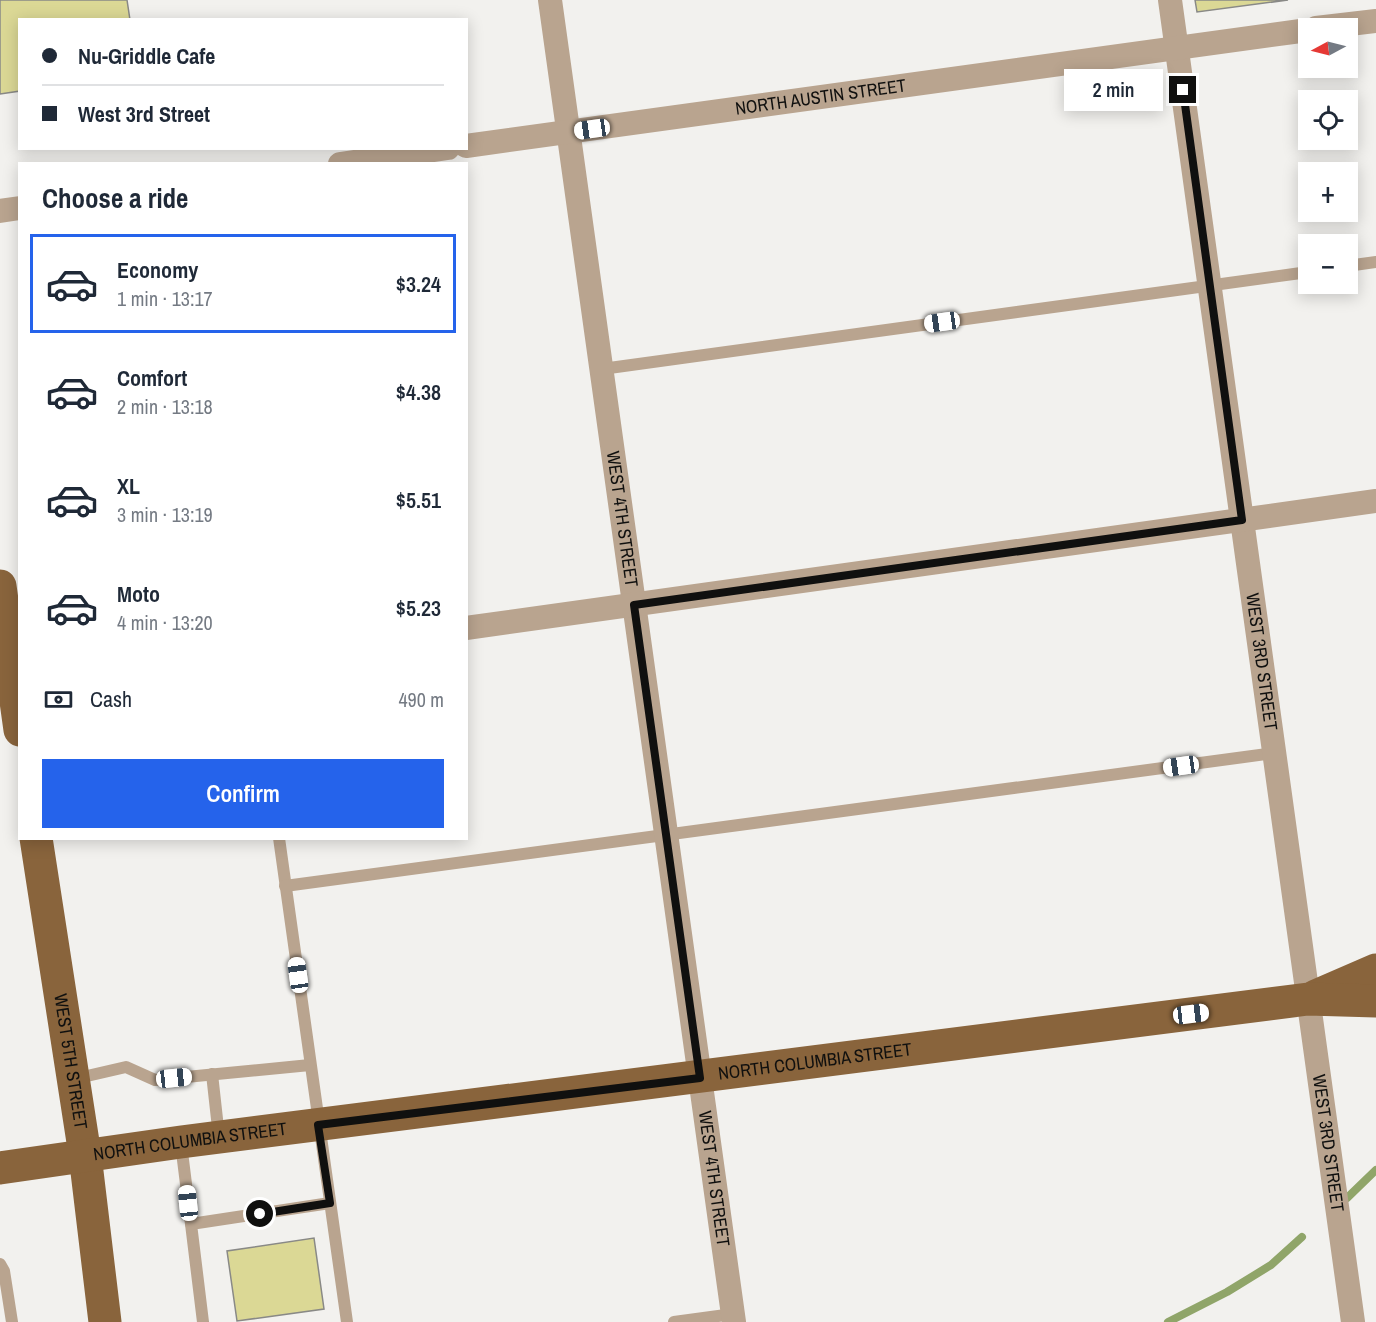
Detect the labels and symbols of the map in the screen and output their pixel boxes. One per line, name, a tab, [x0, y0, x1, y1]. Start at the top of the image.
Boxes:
north arrow	[1298, 18, 1358, 78]
callout: 2 min	[1063, 69, 1162, 111]
street label: NORTH AUSTIN STREET	[734, 73, 908, 121]
route end	[1169, 76, 1196, 103]
car	[573, 118, 611, 140]
car	[923, 311, 961, 333]
street label: WEST 4TH STREET	[601, 449, 645, 588]
street label: WEST 3RD STREET	[1240, 591, 1284, 732]
car	[1162, 755, 1200, 777]
car	[287, 956, 309, 994]
street label: WEST 5TH STREET	[48, 992, 94, 1131]
car	[1172, 1003, 1210, 1025]
street label: NORTH COLUMBIA STREET	[717, 1036, 913, 1086]
car	[155, 1067, 193, 1089]
street label: WEST 3RD STREET	[1307, 1073, 1351, 1213]
street label: WEST 4TH STREET	[693, 1109, 736, 1248]
street label: NORTH COLUMBIA STREET	[92, 1116, 288, 1166]
car	[177, 1184, 199, 1222]
route start	[246, 1200, 273, 1227]

